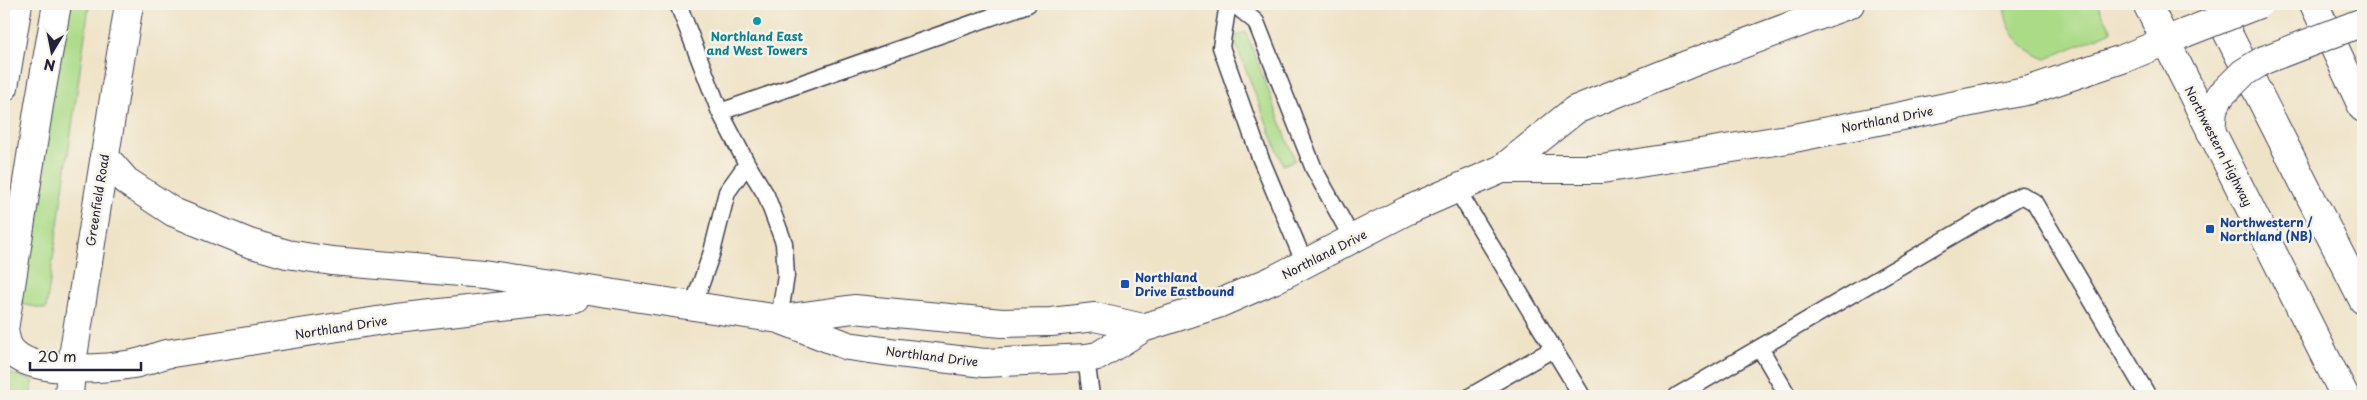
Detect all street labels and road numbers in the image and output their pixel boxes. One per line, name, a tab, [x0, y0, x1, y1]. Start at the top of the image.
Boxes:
street label: Northwestern Highway	[2181, 83, 2257, 209]
street label: Northland Drive	[1840, 101, 1934, 137]
street label: Greenfield Road	[81, 153, 113, 247]
street label: Northland Drive	[1278, 225, 1370, 283]
street label: Northland Drive	[294, 311, 388, 343]
street label: Northland Drive	[885, 341, 979, 371]

